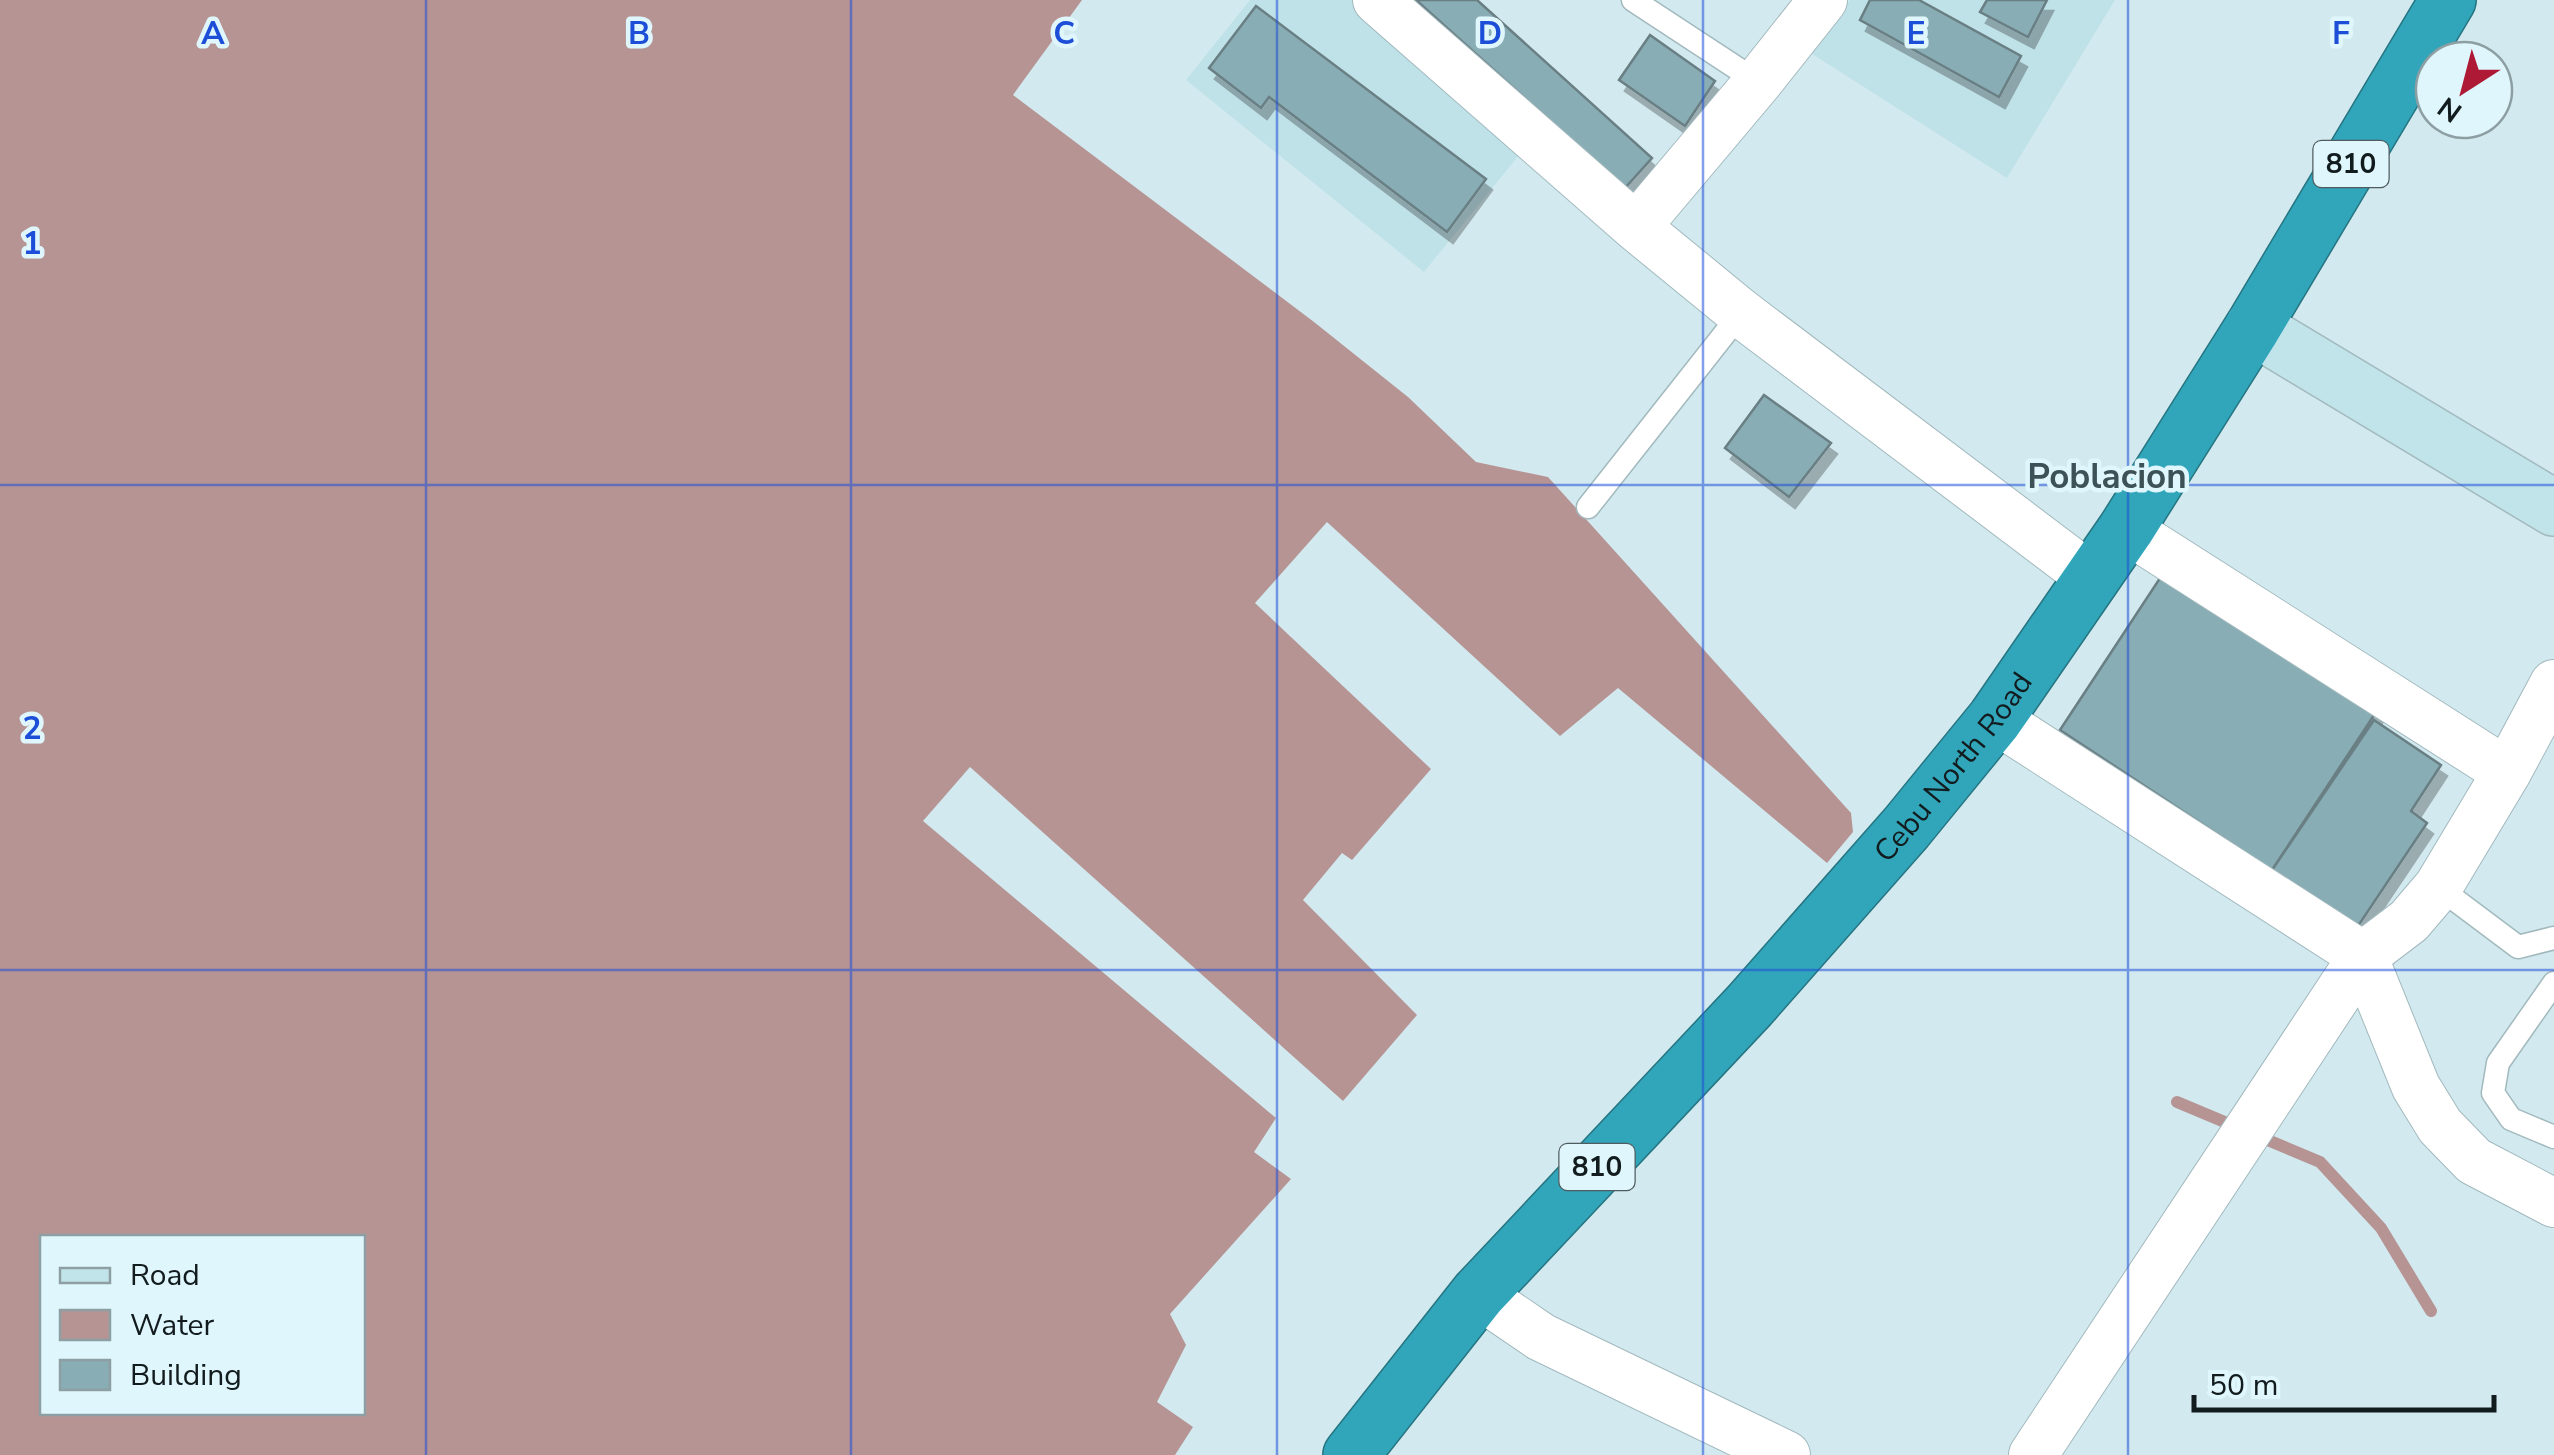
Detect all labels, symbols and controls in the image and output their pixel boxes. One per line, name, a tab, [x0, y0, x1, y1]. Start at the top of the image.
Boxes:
text: A	[201, 12, 225, 55]
text: B	[628, 12, 650, 55]
text: C	[1053, 12, 1075, 55]
text: D	[1478, 12, 1502, 55]
text: E	[1906, 12, 1926, 55]
text: F	[2332, 12, 2350, 55]
north arrow	[2414, 40, 2514, 140]
text: N	[2430, 88, 2470, 131]
road number: 810	[2314, 141, 2388, 187]
text: 1	[22, 222, 42, 265]
district label: Poblacion	[2027, 453, 2187, 500]
street label: Cebu North Road	[1865, 664, 2042, 871]
text: 2	[22, 707, 42, 750]
road number: 810	[1560, 1144, 1634, 1190]
legend	[40, 1235, 365, 1415]
text: Road	[130, 1255, 200, 1296]
text: Water	[130, 1305, 215, 1346]
scale bar	[2194, 1350, 2494, 1412]
text: Building	[130, 1355, 242, 1396]
text: 50 m	[2209, 1365, 2278, 1406]

